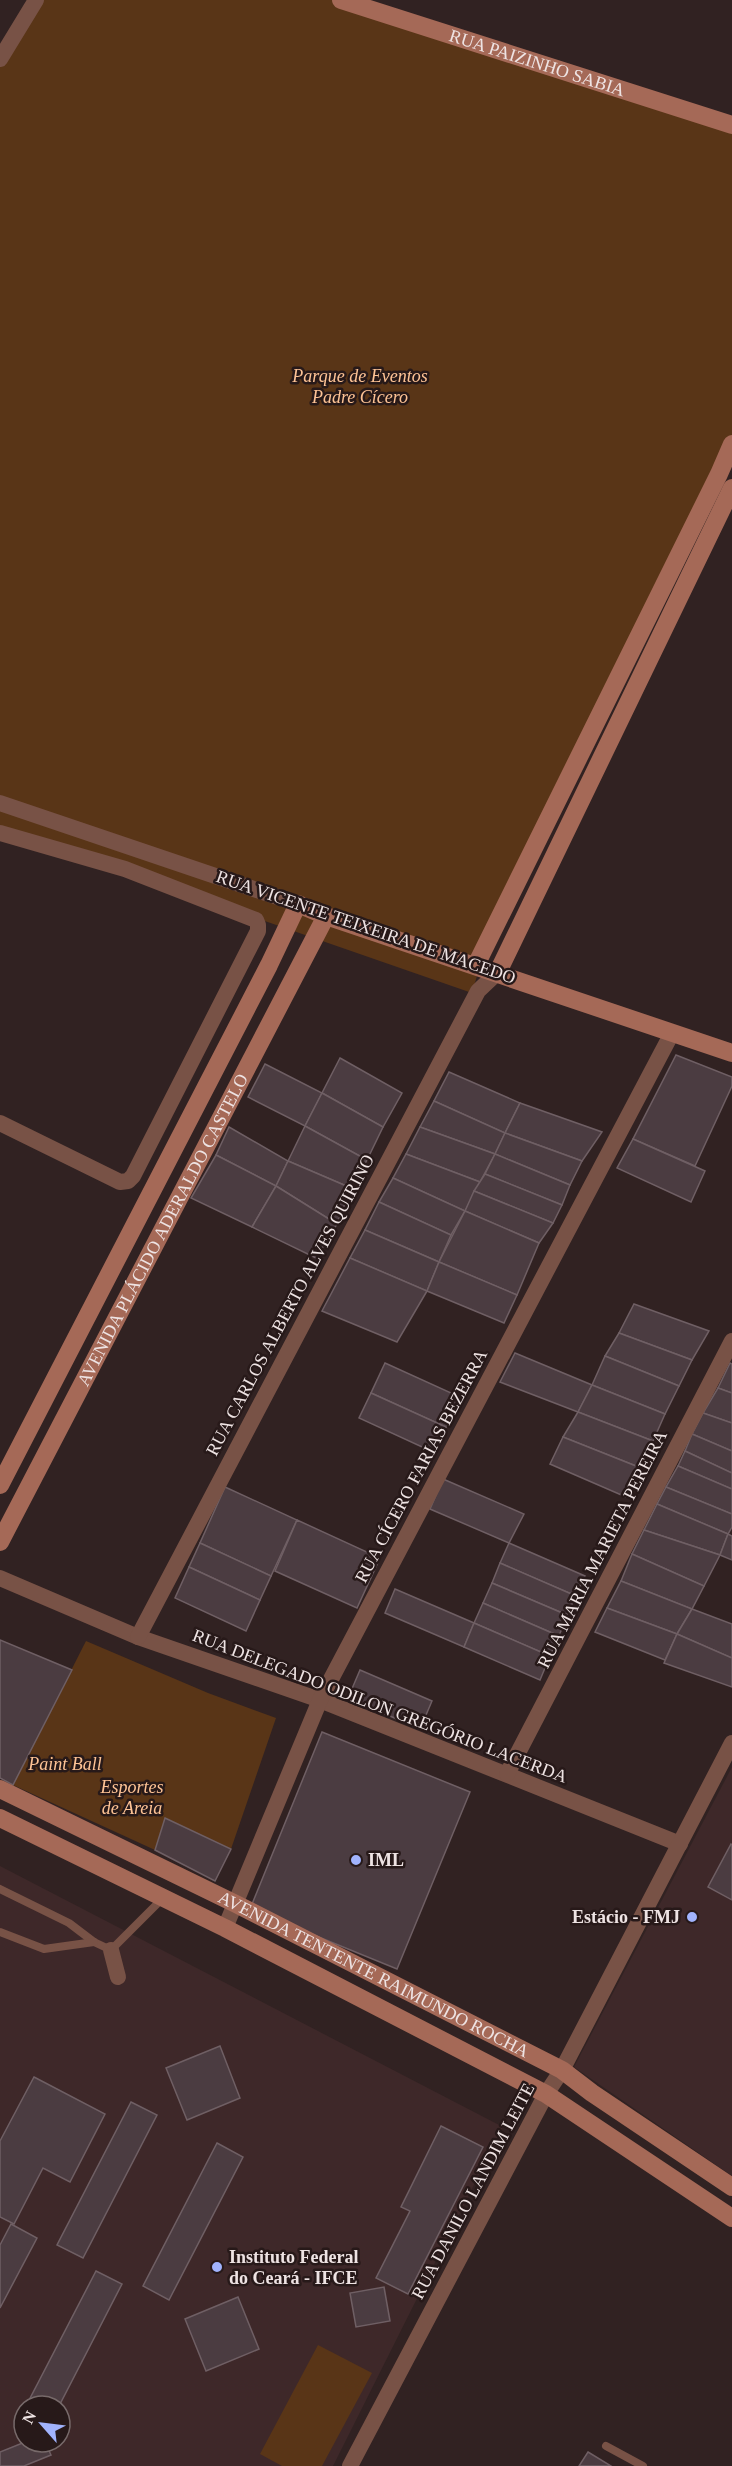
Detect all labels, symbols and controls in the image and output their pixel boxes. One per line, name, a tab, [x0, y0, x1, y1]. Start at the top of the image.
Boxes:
street label: RUA PAIZINHO SABIA	[447, 25, 628, 100]
park label: Parque de Eventos Padre Cícero	[291, 366, 428, 407]
street label: RUA VICENTE TEIXEIRA DE MACEDO	[214, 866, 518, 988]
street label: AVENIDA PLÁCIDO ADERALDO CASTELO	[73, 1070, 252, 1389]
street label: RUA CARLOS ALBERTO ALVES QUIRINO	[202, 1151, 378, 1459]
street label: RUA CÍCERO FARIAS BEZERRA	[350, 1346, 491, 1586]
street label: RUA MARIA MARIETA PEREIRA	[533, 1427, 671, 1671]
street label: RUA DELEGADO ODILON GREGÓRIO LACERDA	[190, 1624, 571, 1787]
park label: Paint Ball	[27, 1754, 102, 1774]
park label: Esportes de Areia	[100, 1777, 164, 1818]
place label: IML	[368, 1850, 404, 1870]
marker: IML	[349, 1853, 363, 1867]
street label: AVENIDA TENTENTE RAIMUNDO ROCHA	[215, 1887, 532, 2061]
place label: Estácio - FMJ	[572, 1907, 680, 1927]
marker: Estácio - FMJ	[685, 1910, 699, 1924]
street label: RUA DANILO LANDIM LEITE	[407, 2080, 539, 2302]
place label: Instituto Federal do Ceará - IFCE	[229, 2247, 359, 2288]
marker: Instituto Federal do Ceará - IFCE	[210, 2260, 224, 2274]
north arrow	[12, 2394, 72, 2454]
text: N	[19, 2408, 40, 2426]

